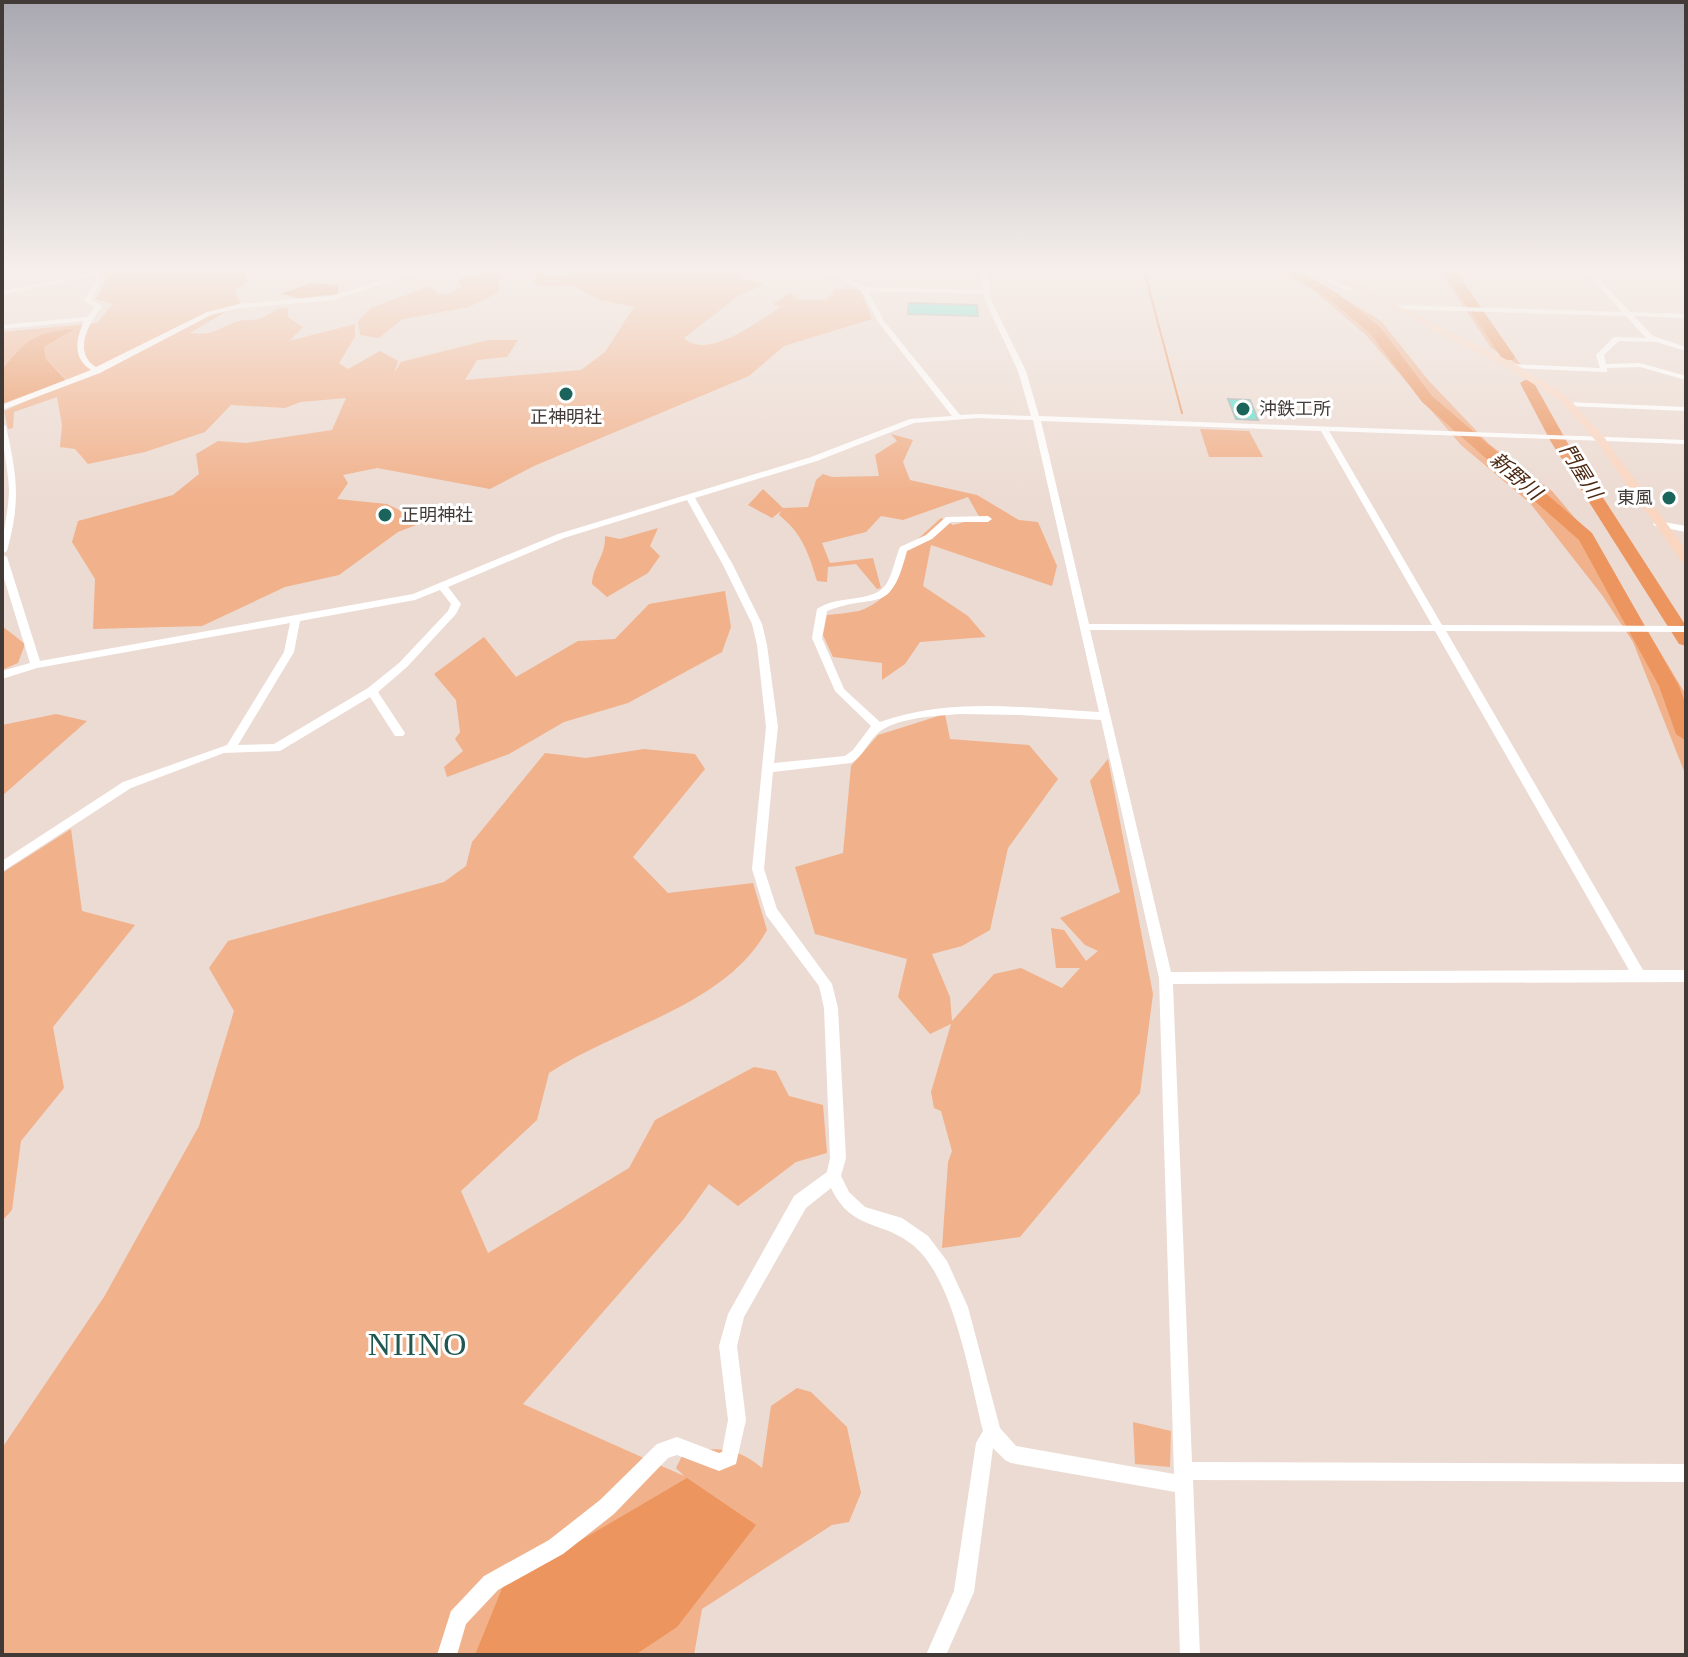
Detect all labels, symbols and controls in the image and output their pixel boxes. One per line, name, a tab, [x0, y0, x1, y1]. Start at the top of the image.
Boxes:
marker: 正神明社	[557, 385, 575, 403]
place label: 沖鉄工所	[1259, 399, 1331, 419]
marker: 沖鉄工所	[1234, 400, 1252, 418]
place label: 正神明社	[530, 407, 602, 427]
water label: 門屋川	[1556, 440, 1607, 504]
water label: 新野川	[1486, 448, 1547, 505]
place label: 東風	[1617, 488, 1653, 508]
marker: 東風	[1660, 489, 1678, 507]
place label: 正明神社	[401, 505, 473, 525]
marker: 正明神社	[376, 506, 394, 524]
district label: NIINO	[368, 1326, 468, 1362]

